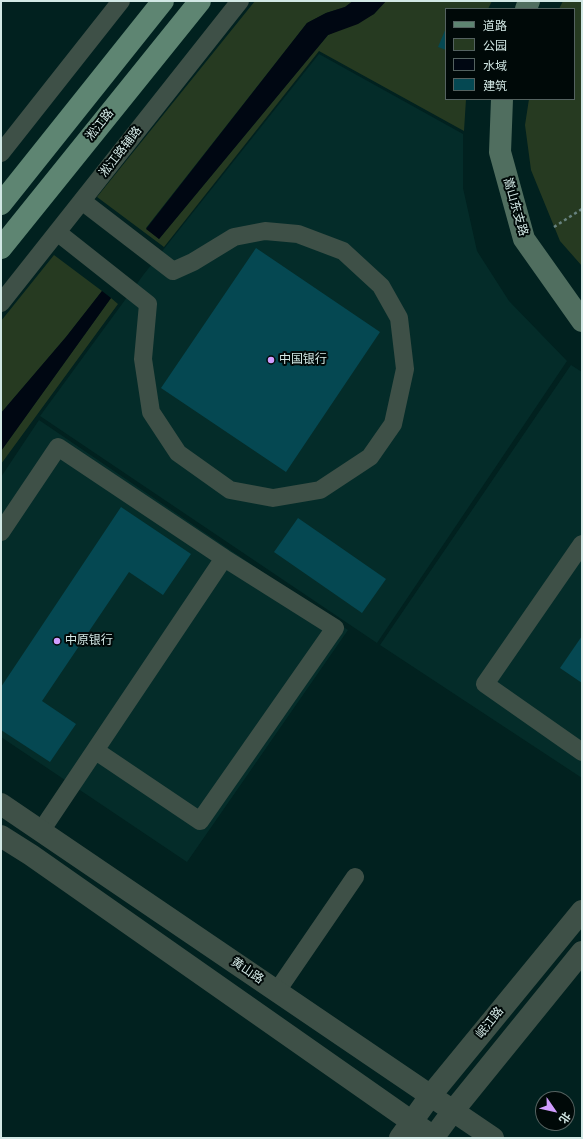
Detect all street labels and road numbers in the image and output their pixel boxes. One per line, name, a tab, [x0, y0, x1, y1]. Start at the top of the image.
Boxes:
street label: 淞江路	[83, 106, 117, 144]
street label: 淞江路辅路	[97, 124, 145, 180]
street label: 嵩山东支路	[500, 176, 530, 238]
street label: 黄山路	[228, 955, 266, 987]
street label: 岷江路	[473, 1004, 507, 1042]

